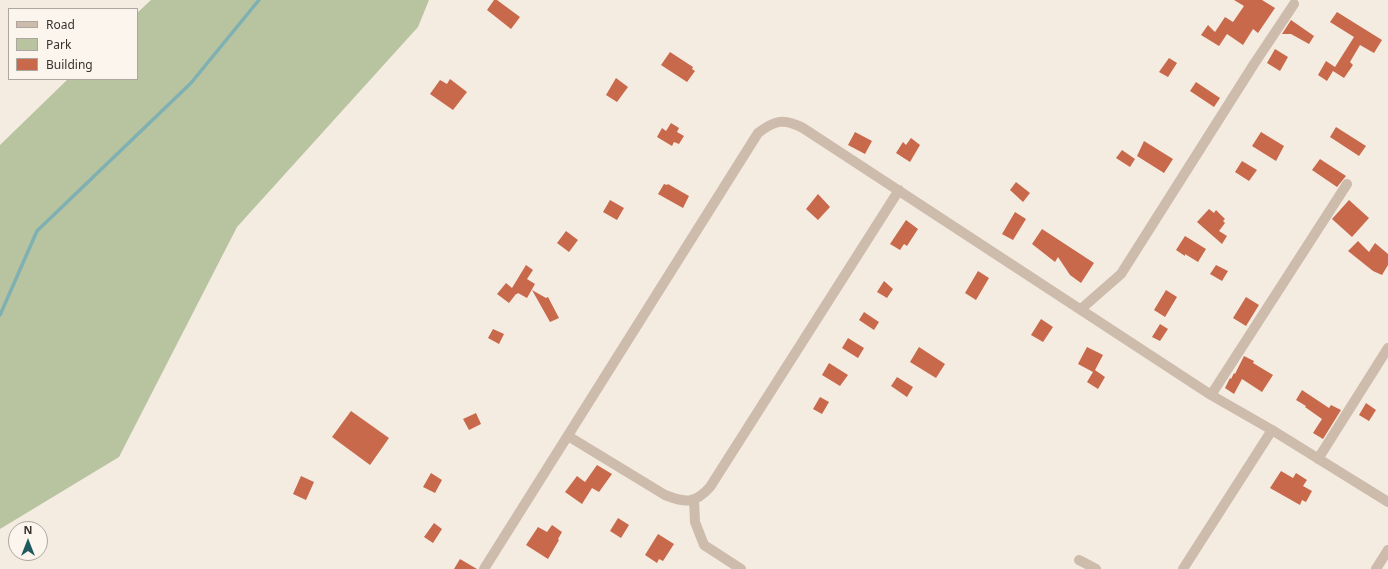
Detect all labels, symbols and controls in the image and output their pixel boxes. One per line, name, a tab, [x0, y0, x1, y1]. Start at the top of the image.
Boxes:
legend	[8, 8, 138, 80]
text: Road	[46, 16, 75, 33]
text: Park	[46, 36, 71, 53]
text: Building	[46, 56, 93, 73]
north arrow	[8, 521, 48, 561]
text: N	[24, 522, 32, 537]

